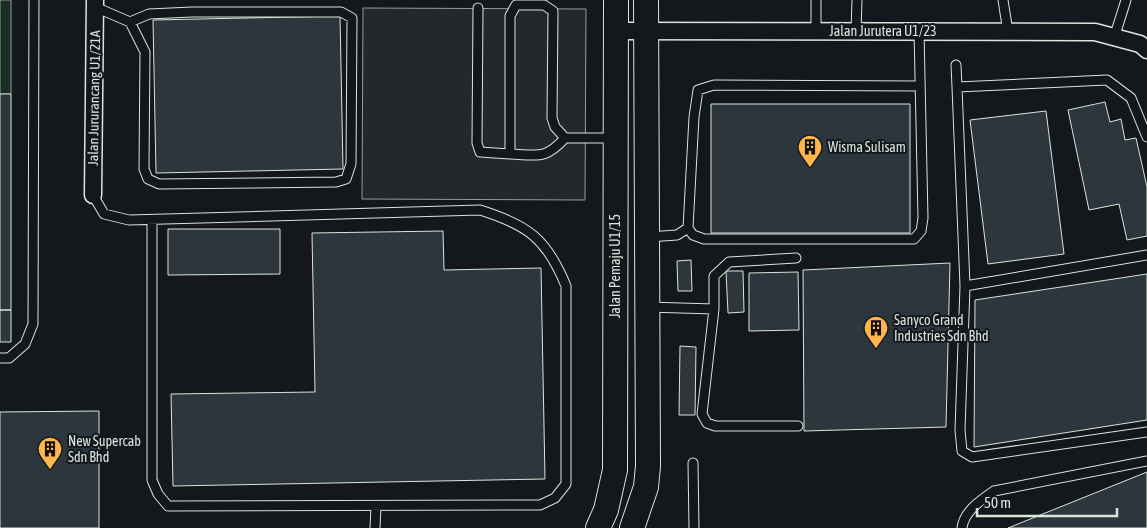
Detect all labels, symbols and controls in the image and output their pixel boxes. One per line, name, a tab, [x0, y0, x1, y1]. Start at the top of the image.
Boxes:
street label: Jalan Jurutera U1/23	[829, 23, 937, 39]
street label: Jalan Jururancang U1/21A	[85, 30, 103, 166]
building icon: Wisma Sulisam	[797, 134, 823, 168]
place label: Wisma Sulisam	[828, 139, 906, 155]
street label: Jalan Pemaju U1/15	[607, 214, 623, 318]
place label: Sanyco Grand Industries Sdn Bhd	[894, 312, 989, 344]
building icon: Sanyco Grand Industries Sdn Bhd	[863, 315, 889, 349]
place label: New Supercab Sdn Bhd	[68, 433, 141, 465]
building icon: New Supercab Sdn Bhd	[37, 436, 63, 470]
scale bar	[977, 486, 1117, 518]
text: 50 m	[984, 494, 1011, 511]

